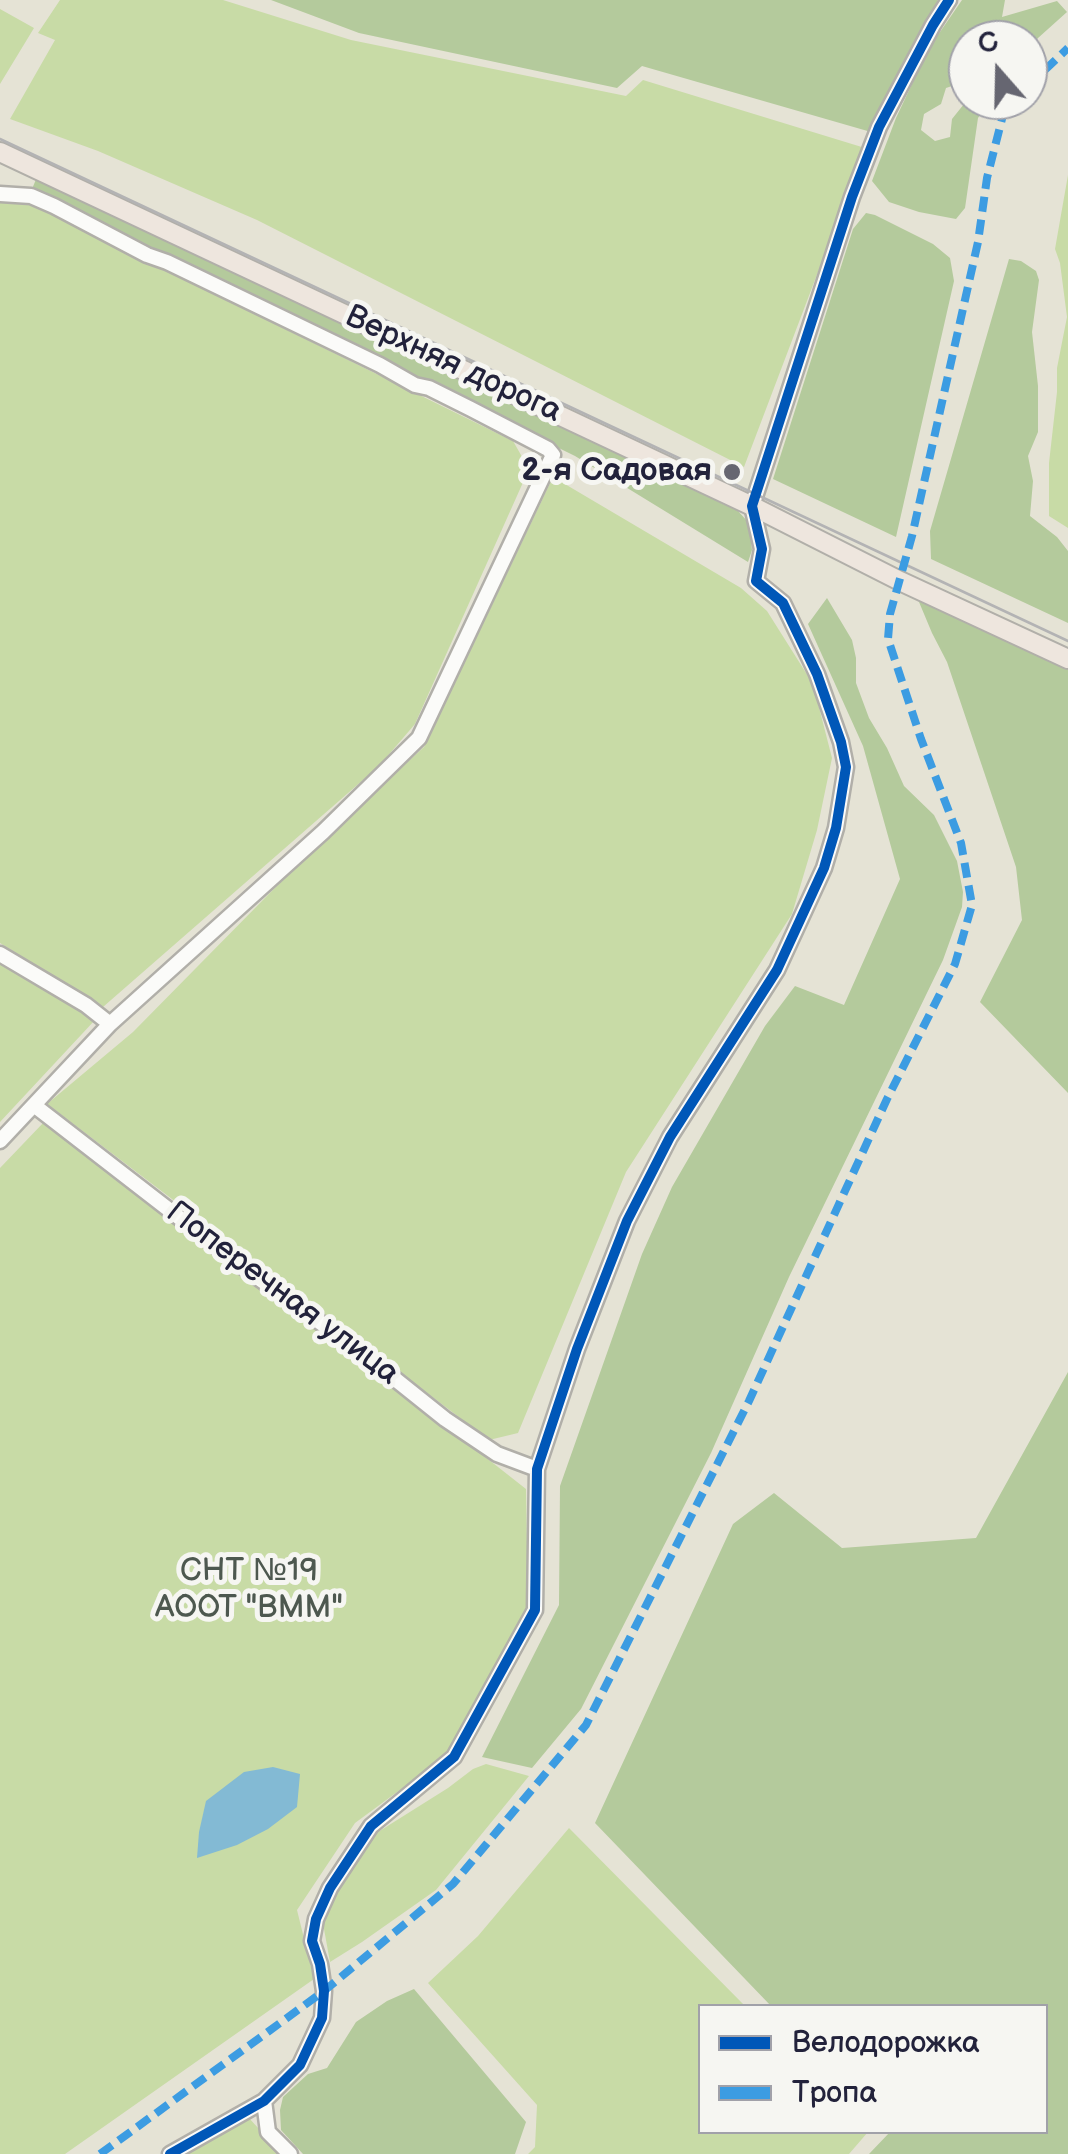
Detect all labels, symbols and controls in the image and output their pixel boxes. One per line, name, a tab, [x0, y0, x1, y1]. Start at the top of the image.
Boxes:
north arrow	[948, 20, 1048, 120]
text: С	[973, 24, 1003, 62]
street label: Верхняя дорога	[339, 298, 567, 432]
place label: 2-я Садовая	[521, 453, 712, 491]
marker: 2-я Садовая	[721, 461, 743, 483]
street label: Поперечная улица	[158, 1194, 406, 1394]
park label: СНТ №19 АООТ "ВММ"	[155, 1553, 343, 1628]
legend	[698, 2004, 1048, 2134]
text: Велодорожка	[792, 2025, 980, 2061]
text: Тропа	[792, 2075, 877, 2111]

